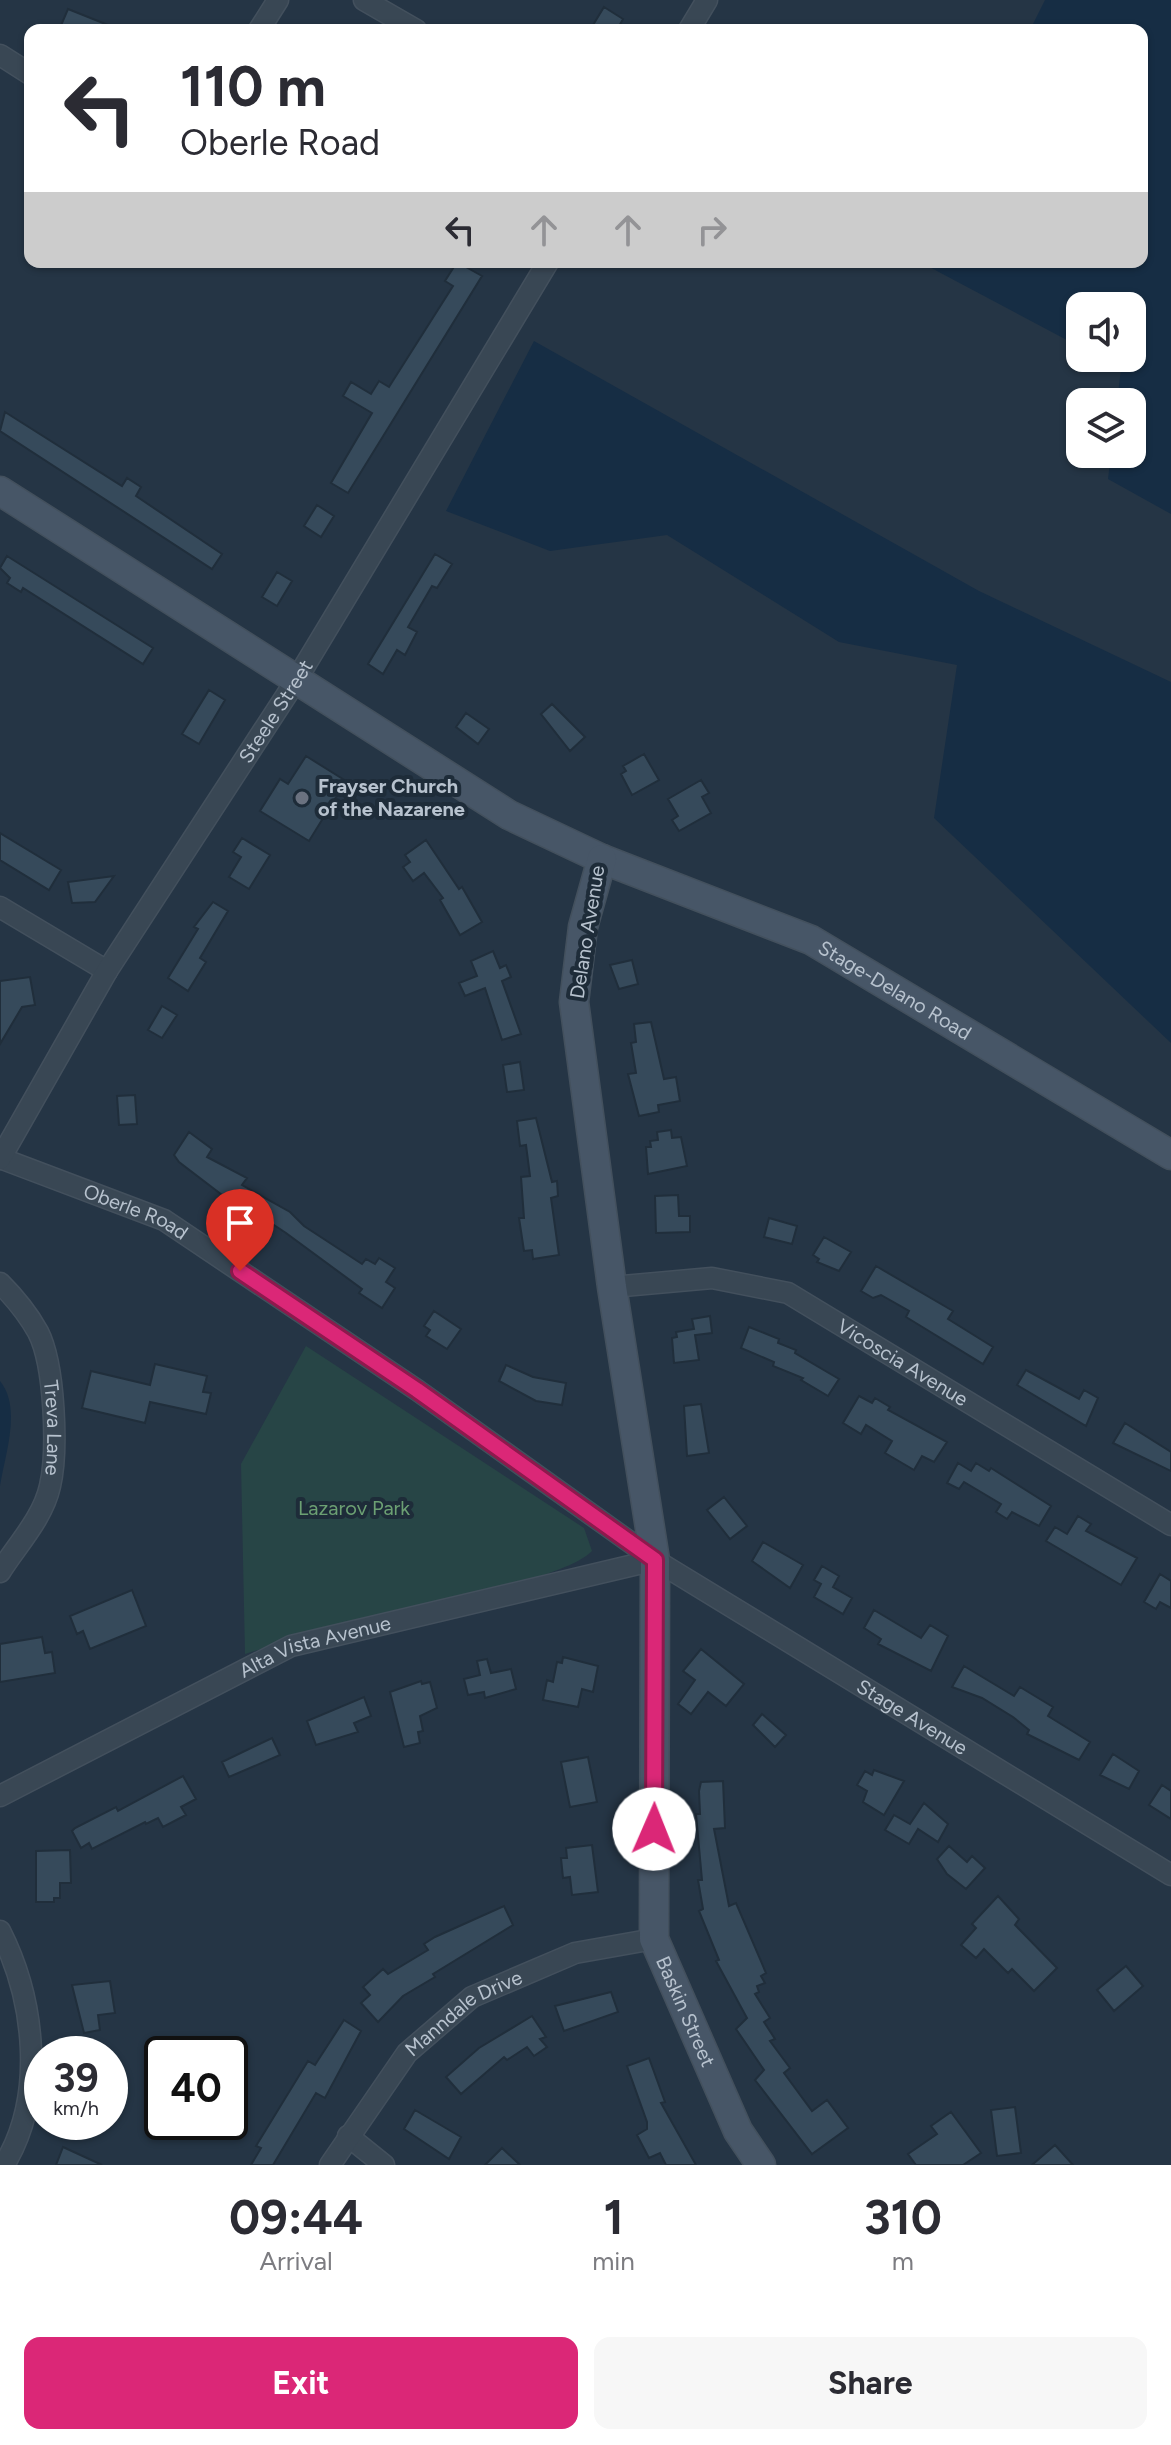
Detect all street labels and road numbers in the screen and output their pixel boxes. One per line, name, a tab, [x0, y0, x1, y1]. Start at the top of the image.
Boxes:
street label: Steele Street	[234, 655, 318, 767]
street label: Delano Avenue	[565, 864, 609, 1000]
street label: Stage-Delano Road	[814, 935, 976, 1045]
street label: Oberle Road	[80, 1179, 193, 1245]
street label: Vicoscia Avenue	[833, 1314, 973, 1411]
street label: Treva Lane	[39, 1379, 66, 1477]
street label: Alta Vista Avenue	[235, 1611, 393, 1683]
street label: Stage Avenue	[853, 1674, 972, 1760]
street label: Baskin Street	[651, 1952, 720, 2070]
street label: Manndale Drive	[400, 1965, 526, 2061]

